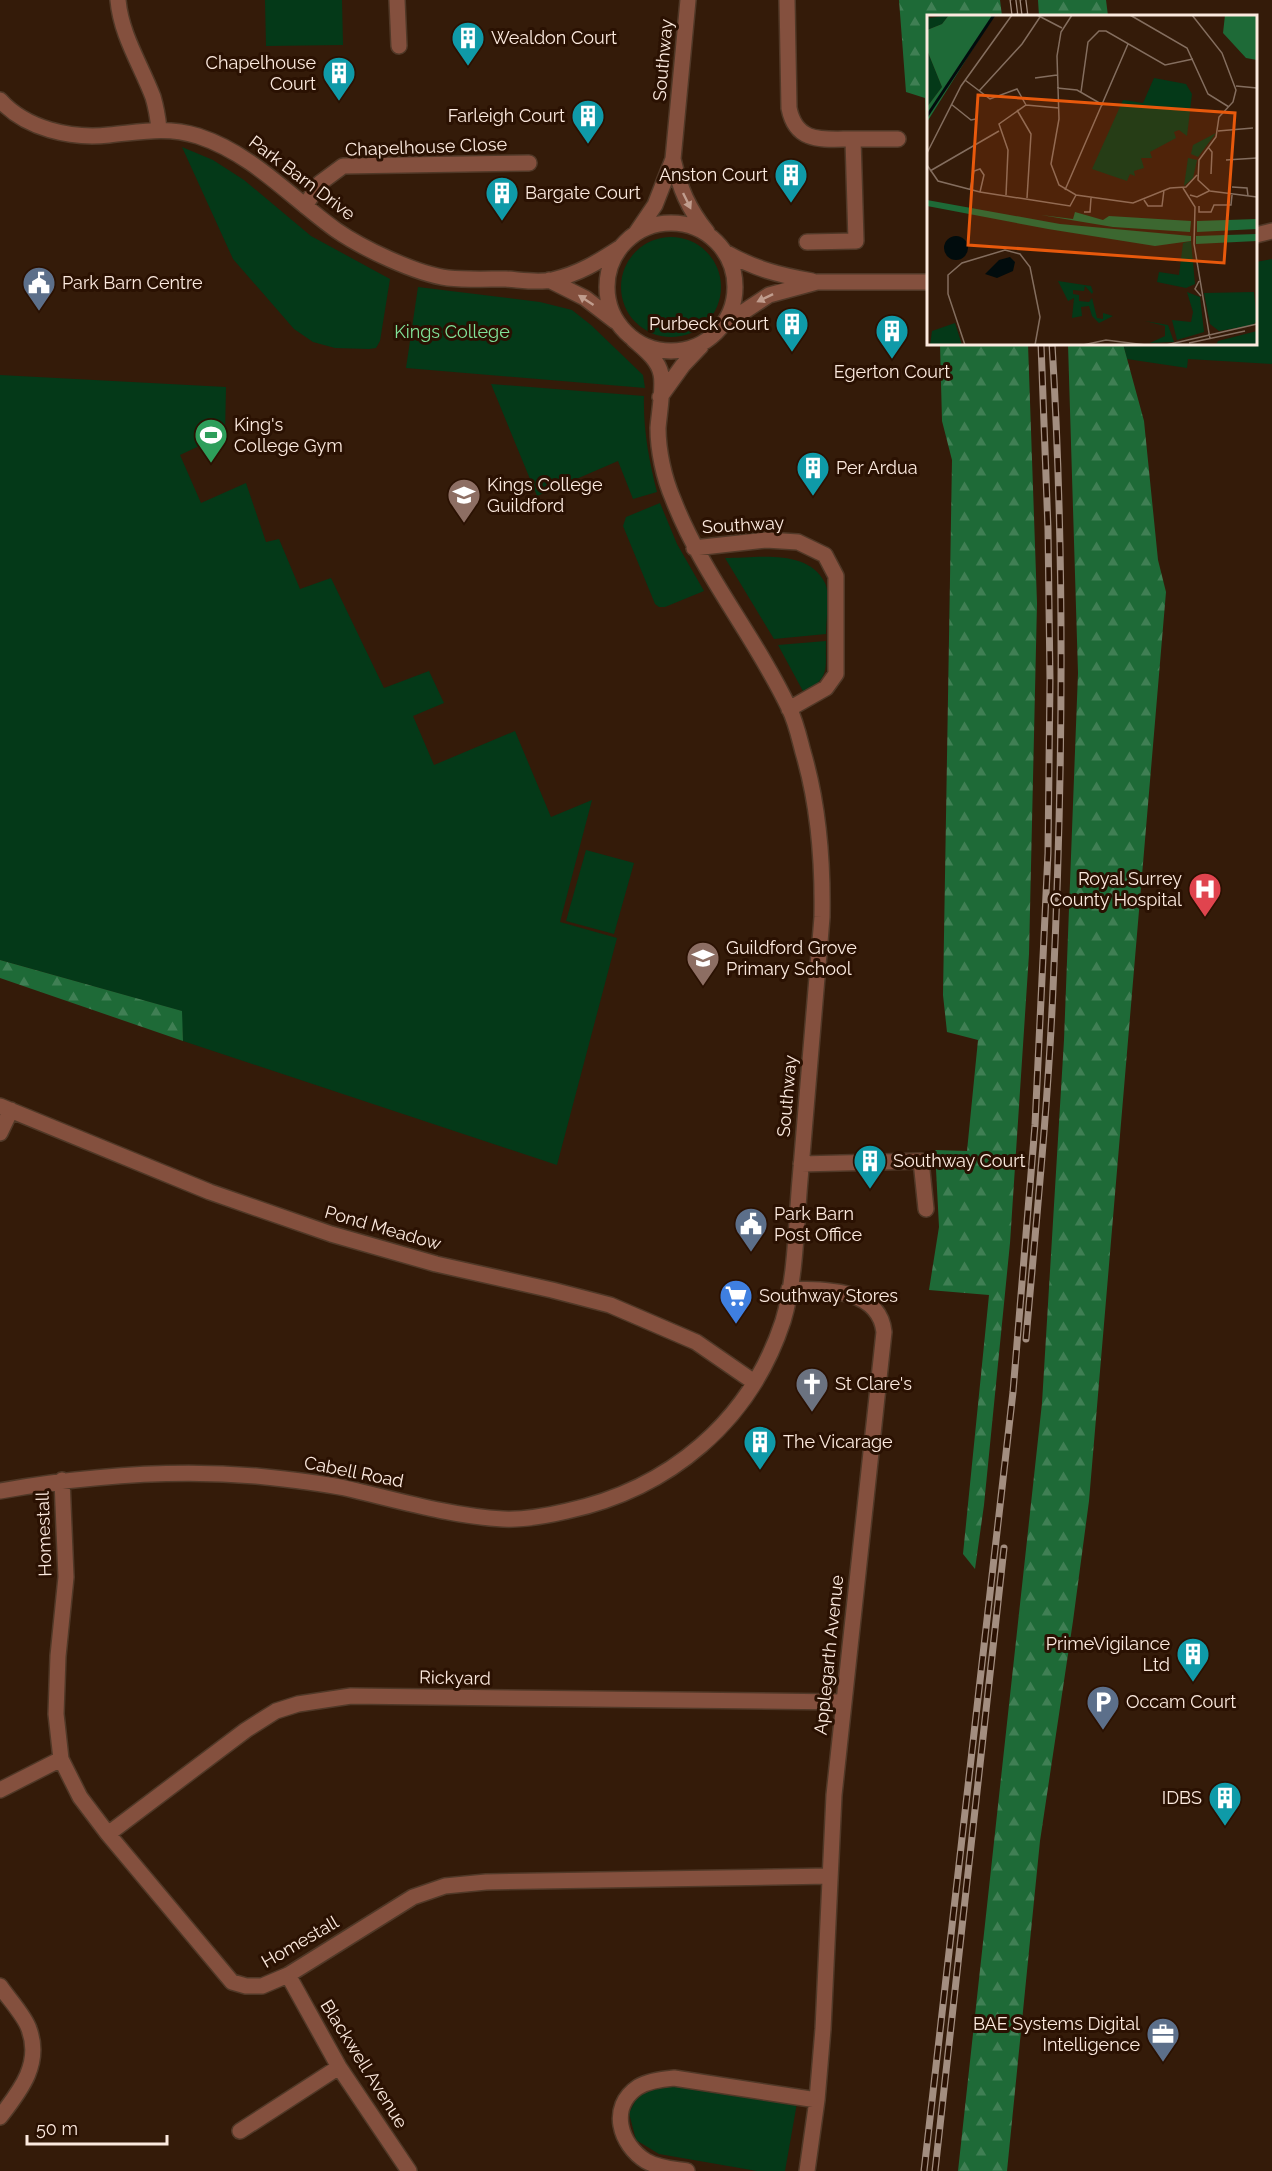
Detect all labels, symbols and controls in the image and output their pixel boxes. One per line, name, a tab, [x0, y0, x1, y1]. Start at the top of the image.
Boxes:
inset map	[927, 15, 1257, 345]
street label: Southway	[648, 18, 677, 102]
building icon: Wealdon Court	[450, 20, 486, 67]
place label: Wealdon Court	[491, 27, 617, 48]
place label: Chapelhouse Court	[206, 52, 316, 94]
building icon: Chapelhouse Court	[321, 55, 357, 102]
building icon: Farleigh Court	[570, 98, 606, 145]
place label: Farleigh Court	[448, 105, 565, 126]
street label: Park Barn Drive	[245, 131, 360, 225]
street label: Chapelhouse Close	[345, 133, 508, 160]
building icon: Anston Court	[773, 157, 809, 204]
place label: Anston Court	[659, 164, 768, 185]
building icon: Bargate Court	[484, 175, 520, 222]
place label: Bargate Court	[525, 182, 641, 203]
one-way arrow	[682, 193, 691, 210]
public building icon: Park Barn Centre	[21, 265, 57, 312]
place label: Park Barn Centre	[62, 272, 203, 293]
one-way arrow	[757, 293, 774, 302]
one-way arrow	[578, 294, 594, 305]
building icon: Purbeck Court	[774, 306, 810, 353]
place label: Purbeck Court	[649, 313, 769, 334]
building icon: Egerton Court	[874, 313, 910, 360]
park label: Kings College	[394, 321, 510, 342]
place label: Egerton Court	[834, 361, 950, 382]
place label: King's College Gym	[234, 414, 343, 456]
sports icon: King's College Gym	[193, 417, 229, 464]
building icon: Per Ardua	[795, 450, 831, 497]
place label: Per Ardua	[836, 457, 917, 478]
place label: Kings College Guildford	[487, 474, 603, 516]
school or university icon: Kings College Guildford	[446, 477, 482, 524]
street label: Southway	[701, 512, 785, 537]
place label: Royal Surrey County Hospital	[1050, 868, 1182, 910]
hospital icon: Royal Surrey County Hospital	[1187, 871, 1223, 918]
place label: Guildford Grove Primary School	[726, 937, 857, 979]
school or university icon: Guildford Grove Primary School	[685, 940, 721, 987]
street label: Southway	[772, 1054, 801, 1138]
building icon: Southway Court	[852, 1143, 888, 1190]
place label: Southway Court	[893, 1150, 1026, 1171]
street label: Pond Meadow	[322, 1201, 444, 1254]
place label: Park Barn Post Office	[774, 1203, 863, 1245]
public building icon: Park Barn Post Office	[733, 1206, 769, 1253]
supermarket icon: Southway Stores	[718, 1278, 754, 1325]
place label: Southway Stores	[759, 1285, 898, 1306]
church icon: St Clare's	[794, 1366, 830, 1413]
place label: St Clare's	[835, 1373, 912, 1394]
building icon: The Vicarage	[742, 1424, 778, 1471]
place label: The Vicarage	[783, 1431, 893, 1452]
street label: Cabell Road	[303, 1452, 406, 1491]
street label: Homestall	[32, 1491, 55, 1577]
street label: Applegarth Avenue	[810, 1573, 847, 1736]
place label: PrimeVigilance Ltd	[1046, 1633, 1170, 1675]
building icon: PrimeVigilance Ltd	[1175, 1636, 1211, 1683]
street label: Rickyard	[419, 1666, 491, 1689]
parking icon: Occam Court	[1085, 1684, 1121, 1731]
place label: Occam Court	[1126, 1691, 1236, 1712]
building icon: IDBS	[1207, 1780, 1243, 1827]
place label: IDBS	[1162, 1787, 1202, 1808]
street label: Homestall	[258, 1911, 342, 1972]
street label: Blackwell Avenue	[316, 1996, 413, 2132]
place label: BAE Systems Digital Intelligence	[973, 2013, 1140, 2055]
office icon: BAE Systems Digital Intelligence	[1145, 2016, 1181, 2063]
scale bar	[27, 2108, 166, 2146]
text: 50 m	[36, 2118, 78, 2139]

